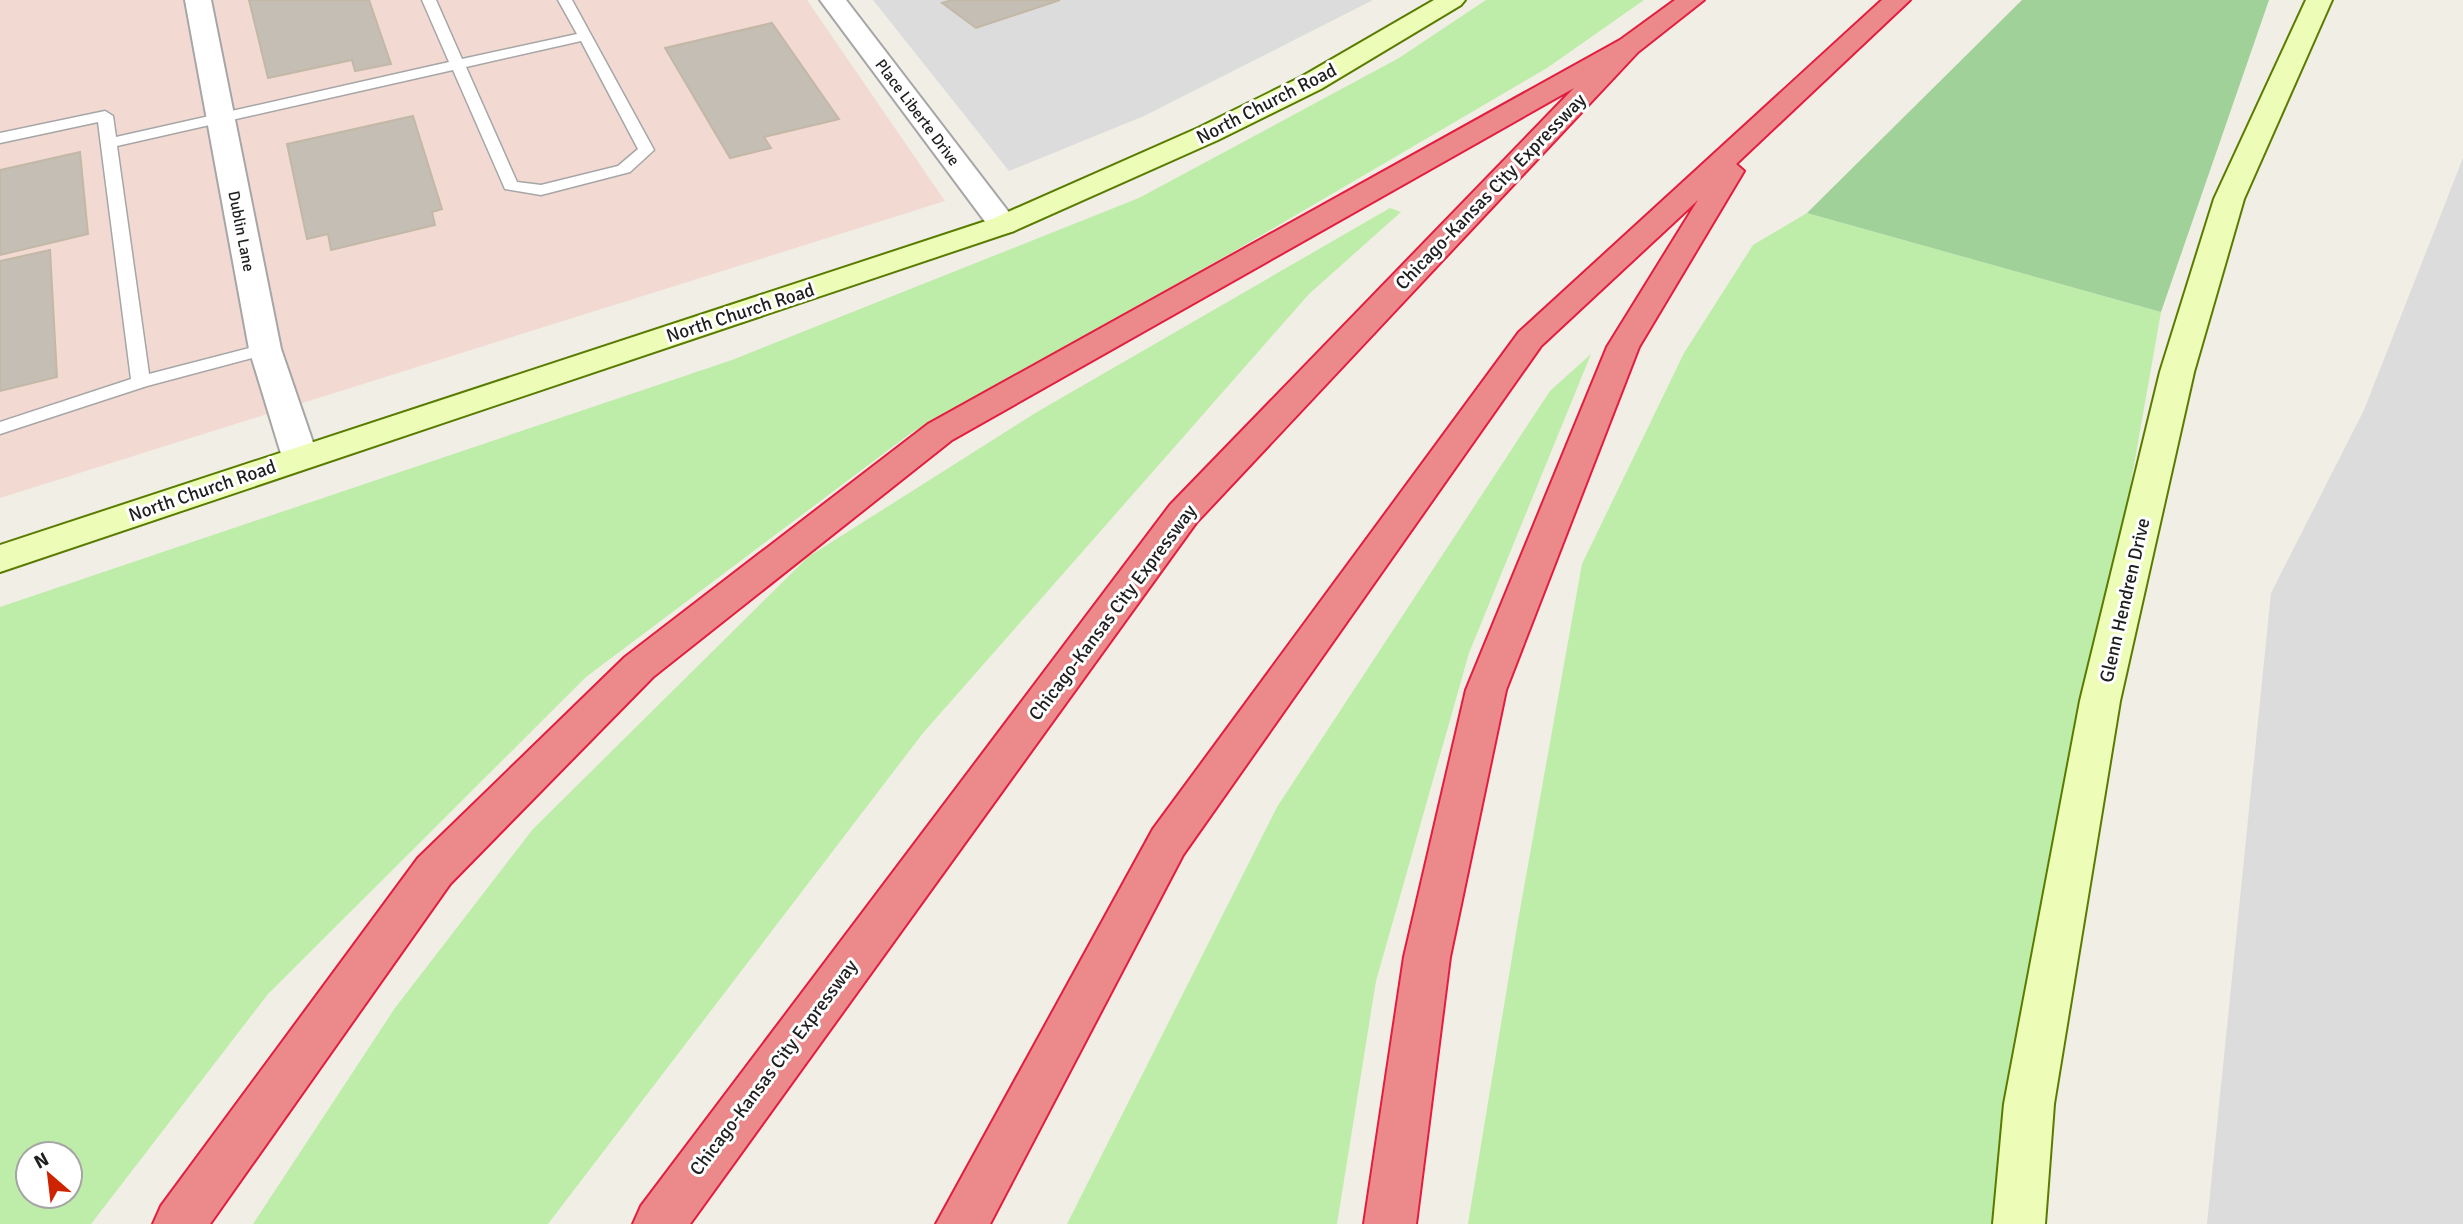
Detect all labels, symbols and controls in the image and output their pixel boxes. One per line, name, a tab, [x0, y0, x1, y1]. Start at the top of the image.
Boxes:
street label: Place Liberte Drive	[871, 55, 964, 170]
street label: North Church Road	[1192, 58, 1341, 150]
street label: Chicago-Kansas City Expressway	[1390, 88, 1591, 295]
street label: Dublin Lane	[223, 189, 259, 273]
street label: North Church Road	[663, 278, 817, 348]
street label: North Church Road	[125, 454, 279, 527]
street label: Chicago-Kansas City Expressway	[1024, 500, 1202, 725]
street label: Glenn Hendren Drive	[2094, 516, 2156, 685]
street label: Chicago-Kansas City Expressway	[685, 955, 863, 1180]
north arrow	[14, 1140, 84, 1210]
text: N	[30, 1147, 53, 1175]

